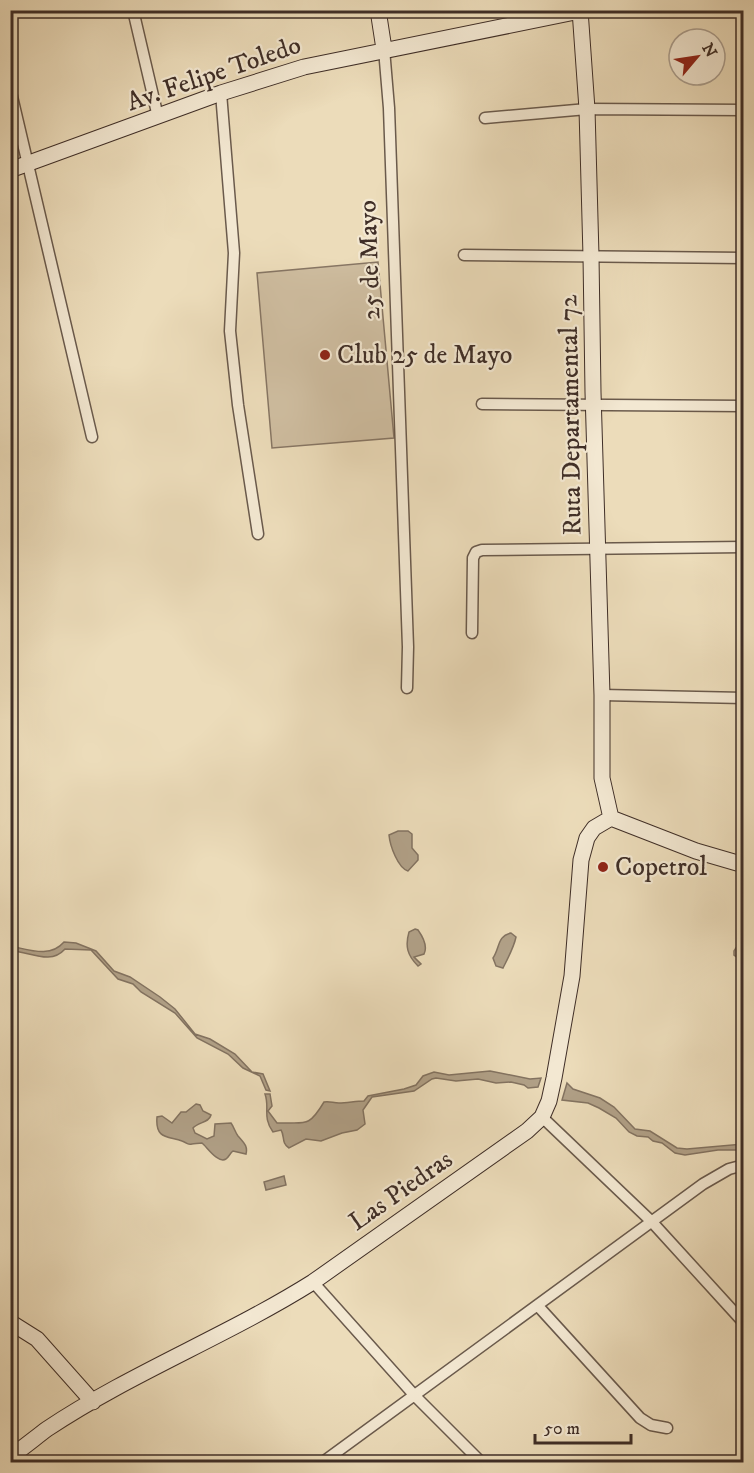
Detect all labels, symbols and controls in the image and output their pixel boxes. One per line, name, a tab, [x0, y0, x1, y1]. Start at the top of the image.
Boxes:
north arrow	[667, 27, 727, 87]
street label: Av. Felipe Toledo	[123, 29, 305, 119]
text: N	[697, 40, 721, 61]
street label: 25 de Mayo	[351, 199, 389, 321]
street label: Ruta Departamental 72	[552, 294, 590, 536]
place label: Club 25 de Mayo	[337, 339, 512, 372]
marker: Club 25 de Mayo	[318, 348, 332, 362]
place label: Copetrol	[615, 851, 707, 884]
marker: Copetrol	[596, 860, 610, 874]
street label: Las Piedras	[343, 1143, 459, 1239]
scale bar	[535, 1407, 631, 1445]
text: 50 m	[544, 1418, 580, 1440]

